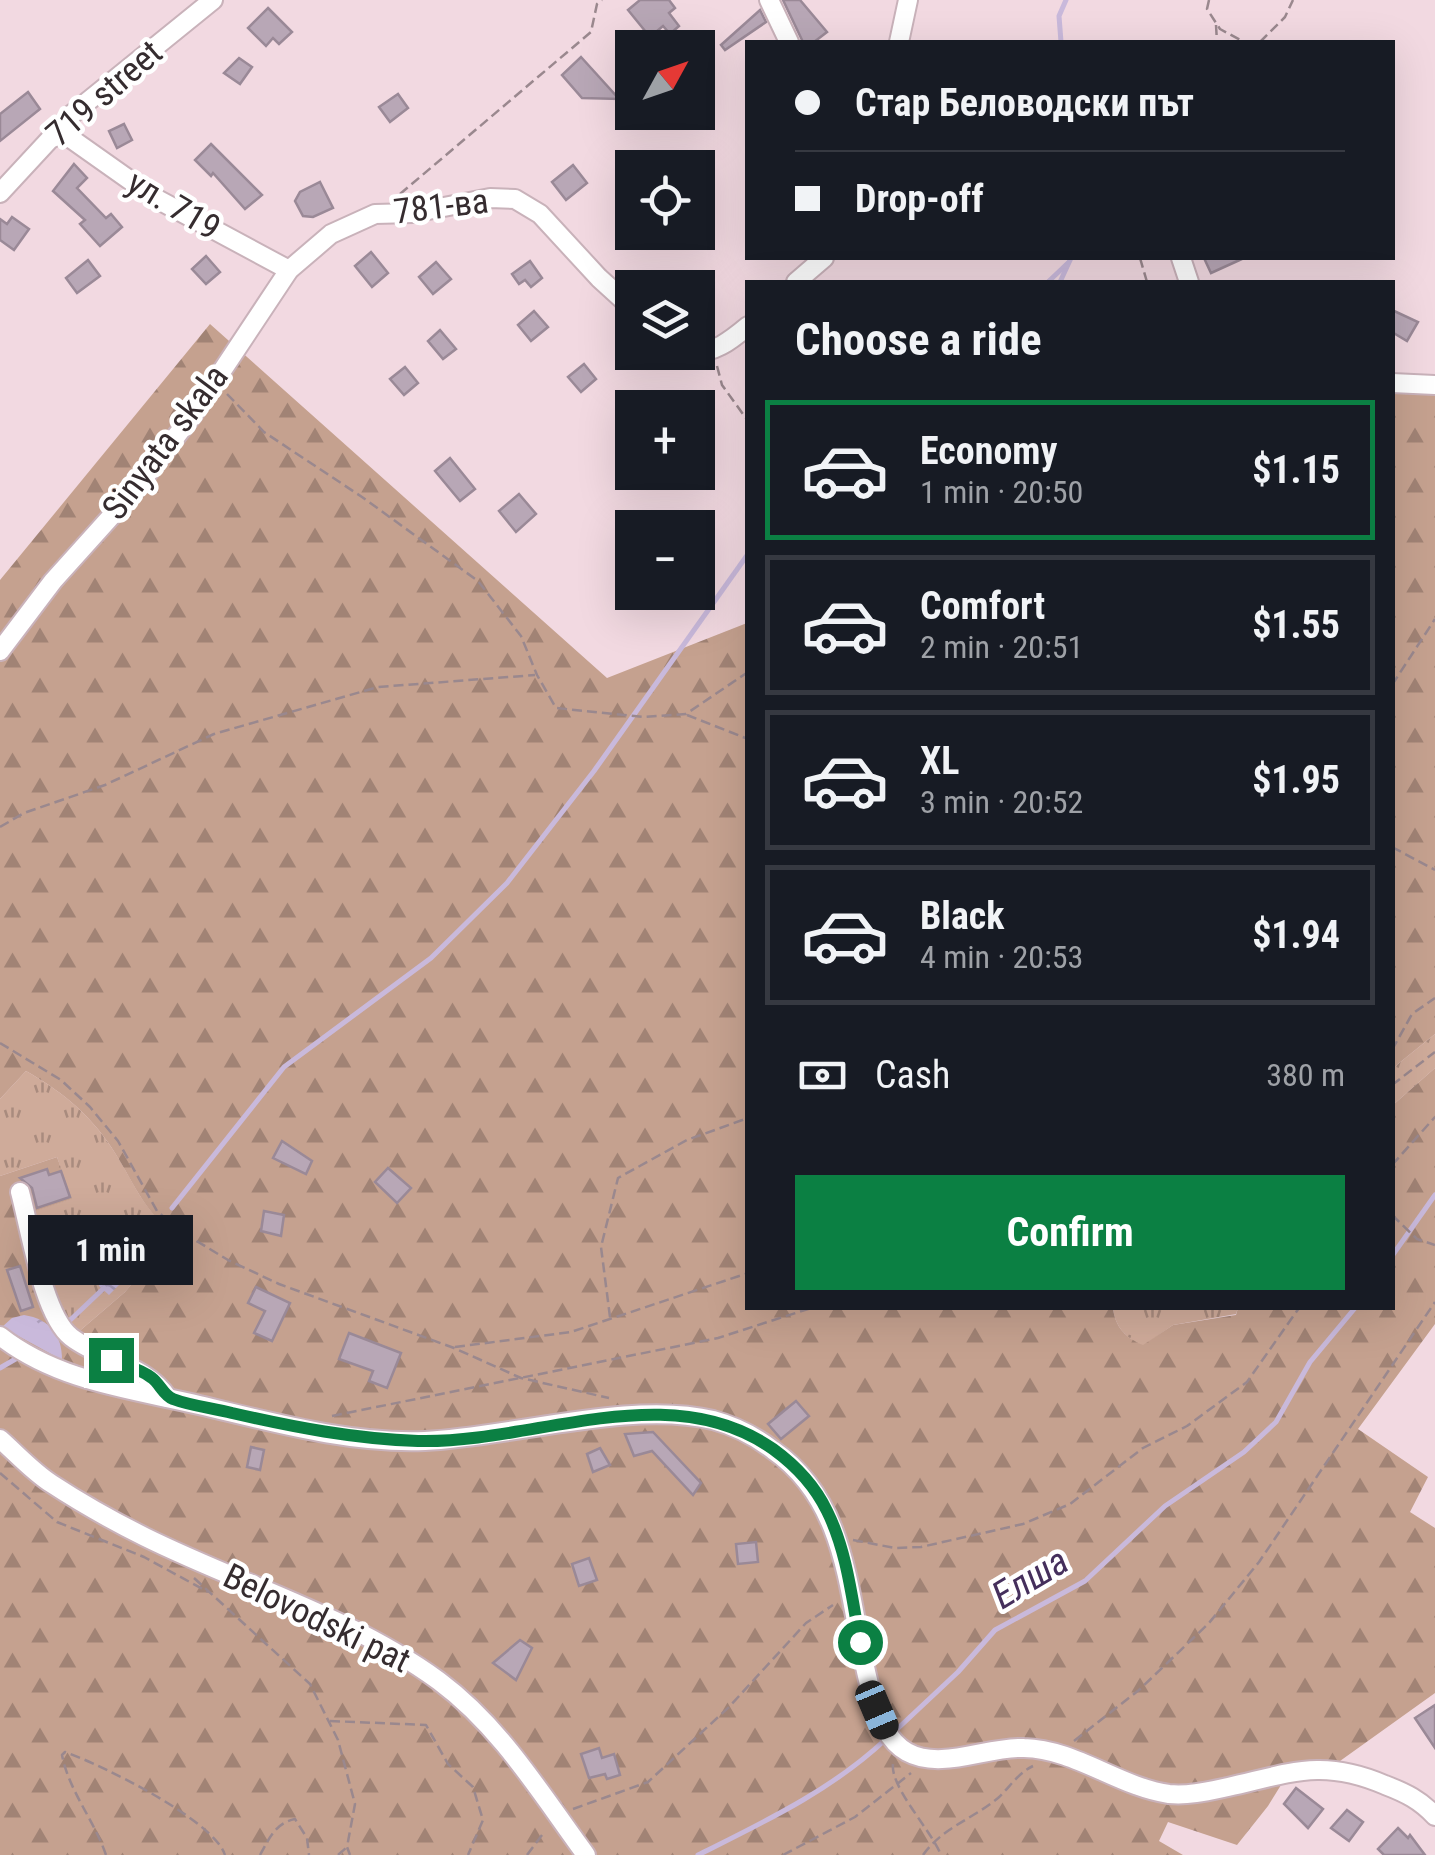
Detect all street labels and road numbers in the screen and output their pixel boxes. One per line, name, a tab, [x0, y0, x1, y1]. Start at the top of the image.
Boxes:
street label: 719 street	[38, 32, 170, 155]
street label: ул. 719	[120, 162, 228, 249]
street label: 781-ва	[391, 180, 491, 233]
street label: Sinyata skala	[94, 357, 237, 528]
street label: Belovodski pat	[217, 1556, 417, 1681]

